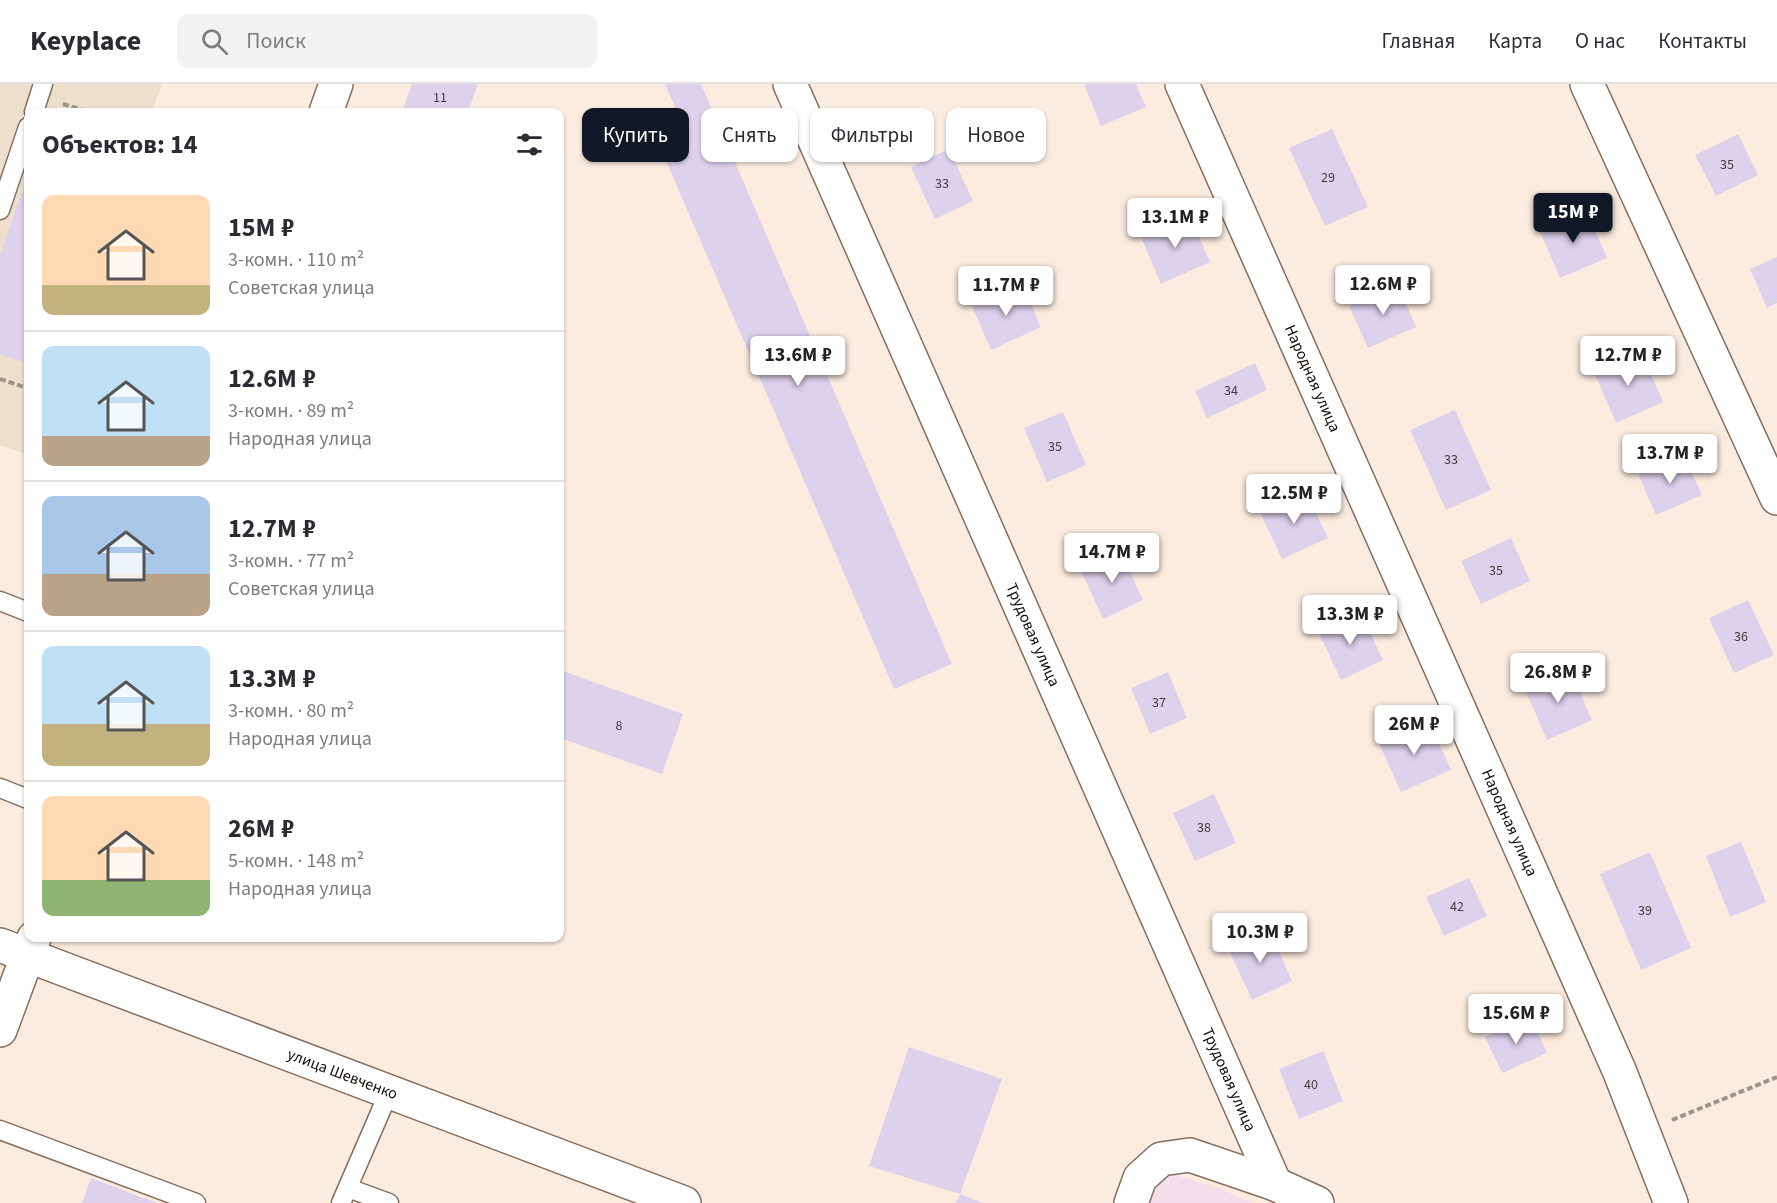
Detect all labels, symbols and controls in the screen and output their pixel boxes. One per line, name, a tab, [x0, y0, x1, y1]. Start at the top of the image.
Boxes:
search box	[177, 14, 597, 68]
text: Keyplace	[30, 21, 141, 61]
icon: search	[198, 25, 231, 58]
text: Поиск	[246, 25, 306, 57]
text: Главная	[1382, 26, 1455, 56]
text: Карта	[1488, 26, 1542, 56]
text: О нас	[1575, 26, 1625, 56]
text: Контакты	[1658, 26, 1747, 56]
house number: 11	[433, 88, 447, 108]
chip: Купить	[582, 108, 689, 162]
chip: Снять	[701, 108, 798, 162]
chip: Фильтры	[810, 108, 934, 162]
chip: Новое	[946, 108, 1046, 162]
text: Объектов: 14	[42, 126, 198, 163]
icon: filters	[513, 128, 546, 161]
house number: 35	[1720, 155, 1734, 175]
house number: 29	[1321, 168, 1335, 188]
house number: 33	[935, 174, 949, 194]
pin: 15M ₽	[1531, 193, 1615, 244]
pin: 13.1M ₽	[1120, 198, 1230, 249]
text: 15M ₽	[1548, 198, 1598, 226]
text: 13.1M ₽	[1141, 203, 1209, 231]
text: 15M ₽	[228, 209, 294, 246]
icon: home	[90, 219, 162, 291]
text: 3-комн. · 110 m²	[228, 246, 364, 274]
pin: 12.6M ₽	[1328, 265, 1438, 316]
pin: 11.7M ₽	[951, 266, 1061, 317]
text: 12.6M ₽	[1349, 270, 1417, 298]
text: 11.7M ₽	[972, 271, 1040, 299]
text: Советская улица	[228, 274, 375, 302]
street label: Народная улица	[1279, 321, 1346, 435]
pin: 13.6M ₽	[743, 336, 853, 387]
pin: 12.7M ₽	[1573, 336, 1683, 387]
text: 13.6M ₽	[764, 341, 832, 369]
text: 12.7M ₽	[1594, 341, 1662, 369]
text: 12.6M ₽	[228, 360, 316, 397]
icon: home	[90, 370, 162, 442]
house number: 34	[1224, 381, 1238, 401]
text: 3-комн. · 89 m²	[228, 397, 354, 425]
text: Народная улица	[228, 425, 372, 453]
pin: 13.7M ₽	[1615, 434, 1725, 485]
house number: 35	[1048, 437, 1062, 457]
text: 13.7M ₽	[1636, 439, 1704, 467]
house number: 33	[1444, 450, 1458, 470]
pin: 12.5M ₽	[1239, 474, 1349, 525]
text: 12.5M ₽	[1260, 479, 1328, 507]
text: 12.7M ₽	[228, 510, 316, 547]
icon: home	[90, 520, 162, 592]
pin: 14.7M ₽	[1057, 533, 1167, 584]
text: 14.7M ₽	[1078, 538, 1146, 566]
text: 3-комн. · 77 m²	[228, 547, 354, 575]
house number: 35	[1489, 561, 1503, 581]
text: Советская улица	[228, 575, 375, 603]
street label: Трудовая улица	[1000, 580, 1065, 690]
pin: 13.3M ₽	[1295, 595, 1405, 646]
text: 13.3M ₽	[1316, 600, 1384, 628]
house number: 36	[1734, 627, 1748, 647]
pin: 26.8M ₽	[1503, 653, 1613, 704]
text: 26.8M ₽	[1524, 658, 1592, 686]
text: 13.3M ₽	[228, 660, 316, 697]
icon: home	[90, 670, 162, 742]
house number: 37	[1152, 693, 1166, 713]
text: 3-комн. · 80 m²	[228, 697, 354, 725]
pin: 26M ₽	[1372, 705, 1456, 756]
text: 26M ₽	[1389, 710, 1439, 738]
house number: 8	[616, 716, 623, 736]
text: Народная улица	[228, 725, 372, 753]
street label: Народная улица	[1476, 766, 1543, 880]
text: 26M ₽	[228, 810, 294, 847]
house number: 38	[1197, 818, 1211, 838]
icon: home	[90, 820, 162, 892]
text: 5-комн. · 148 m²	[228, 847, 364, 875]
text: Народная улица	[228, 875, 372, 903]
house number: 42	[1450, 897, 1464, 917]
house number: 39	[1638, 901, 1652, 921]
pin: 10.3M ₽	[1205, 913, 1315, 964]
text: 10.3M ₽	[1226, 918, 1294, 946]
pin: 15.6M ₽	[1461, 994, 1571, 1045]
text: 15.6M ₽	[1482, 999, 1550, 1027]
street label: Трудовая улица	[1197, 1024, 1261, 1135]
street label: улица Шевченко	[284, 1043, 401, 1105]
house number: 40	[1304, 1075, 1318, 1095]

